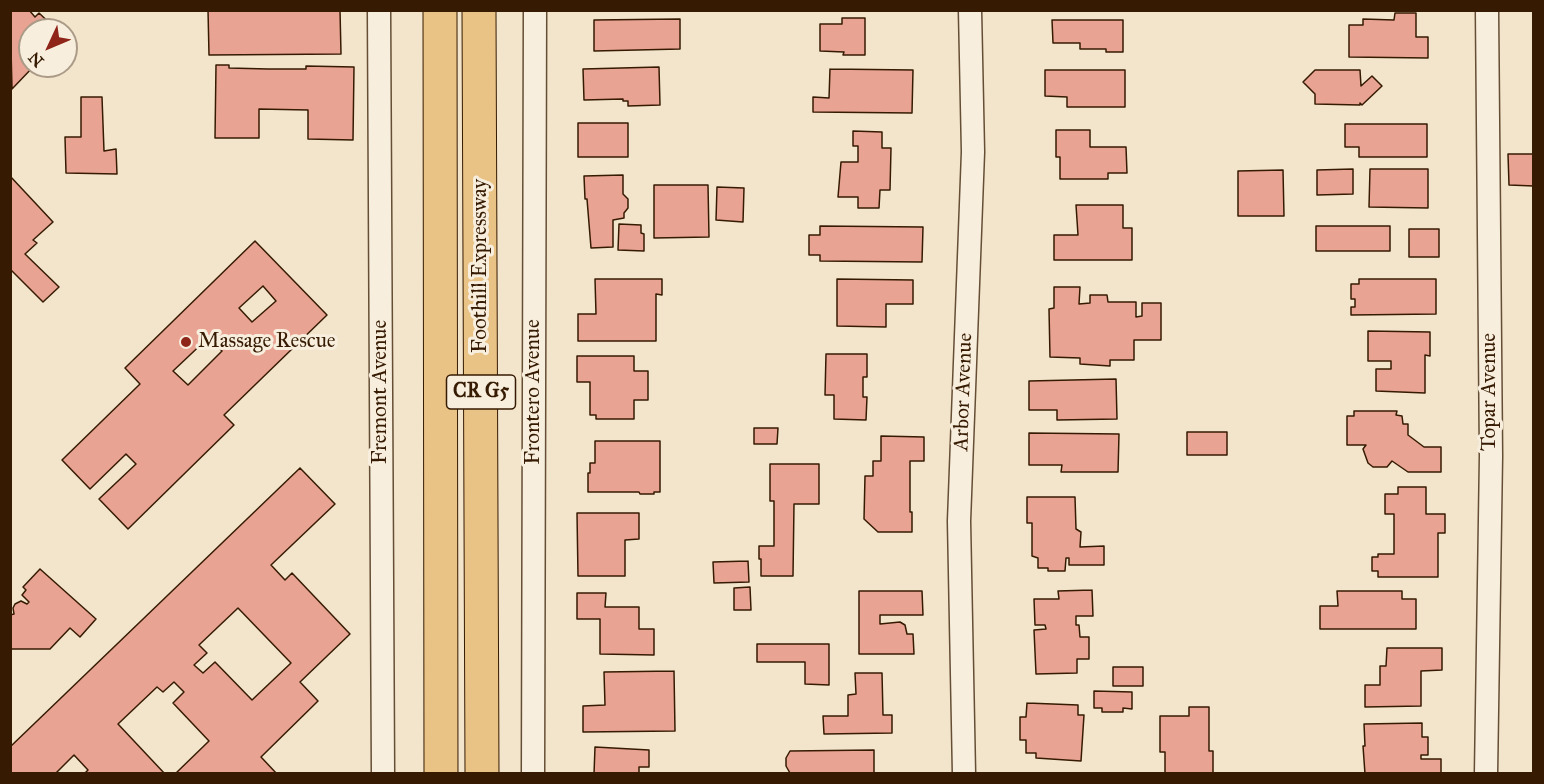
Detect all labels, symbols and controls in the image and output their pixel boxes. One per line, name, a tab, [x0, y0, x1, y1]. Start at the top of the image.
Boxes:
north arrow	[18, 18, 78, 78]
text: N	[25, 48, 48, 71]
street label: Foothill Expressway	[468, 179, 494, 353]
street label: Frontero Avenue	[521, 319, 547, 465]
street label: Fremont Avenue	[368, 320, 394, 464]
place label: Massage Rescue	[198, 329, 336, 355]
street label: Arbor Avenue	[949, 332, 979, 452]
street label: Topar Avenue	[1477, 333, 1503, 451]
marker: Massage Rescue	[179, 335, 193, 349]
road number: CR G5	[446, 375, 516, 409]

